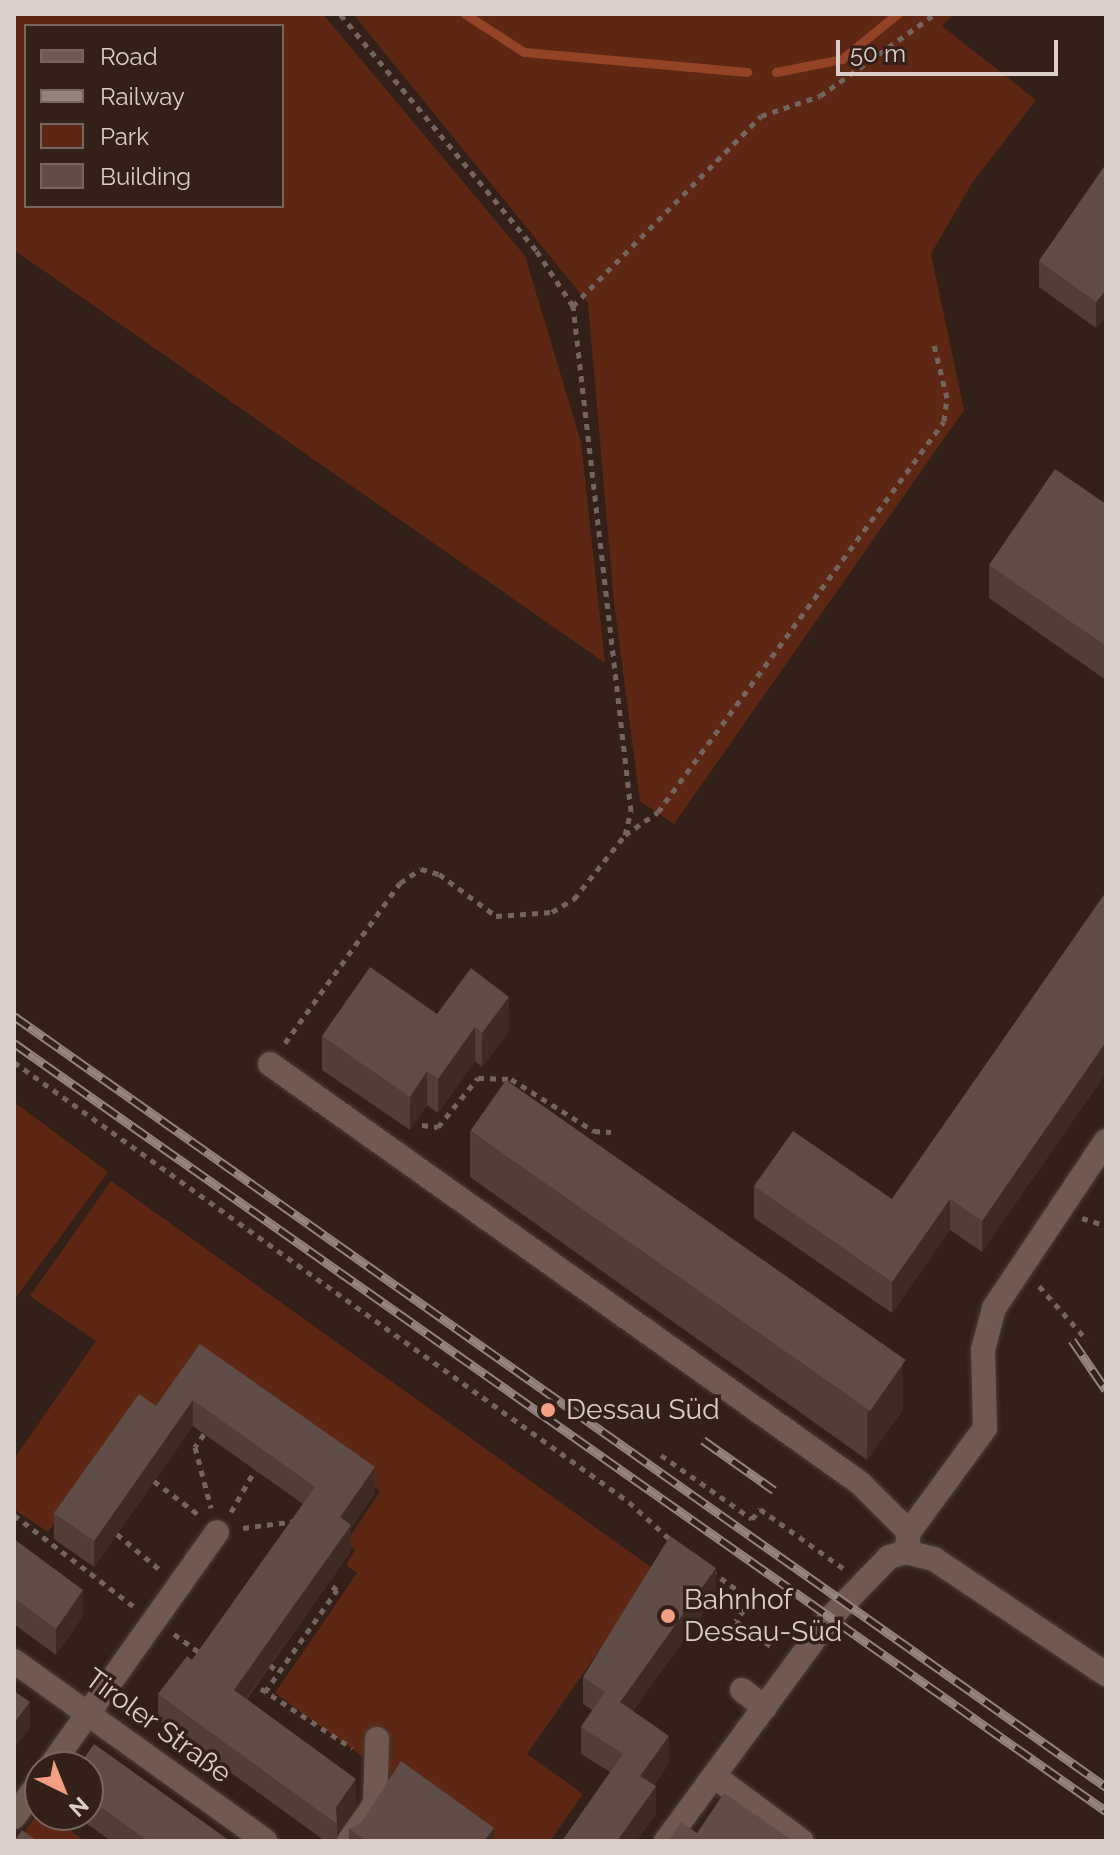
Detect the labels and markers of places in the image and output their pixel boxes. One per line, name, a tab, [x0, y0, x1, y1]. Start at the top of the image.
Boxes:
place label: Dessau Süd	[566, 1393, 720, 1427]
marker: Dessau Süd	[537, 1399, 559, 1421]
place label: Bahnhof Dessau-Süd	[684, 1583, 842, 1649]
marker: Bahnhof Dessau-Süd	[659, 1607, 677, 1625]

